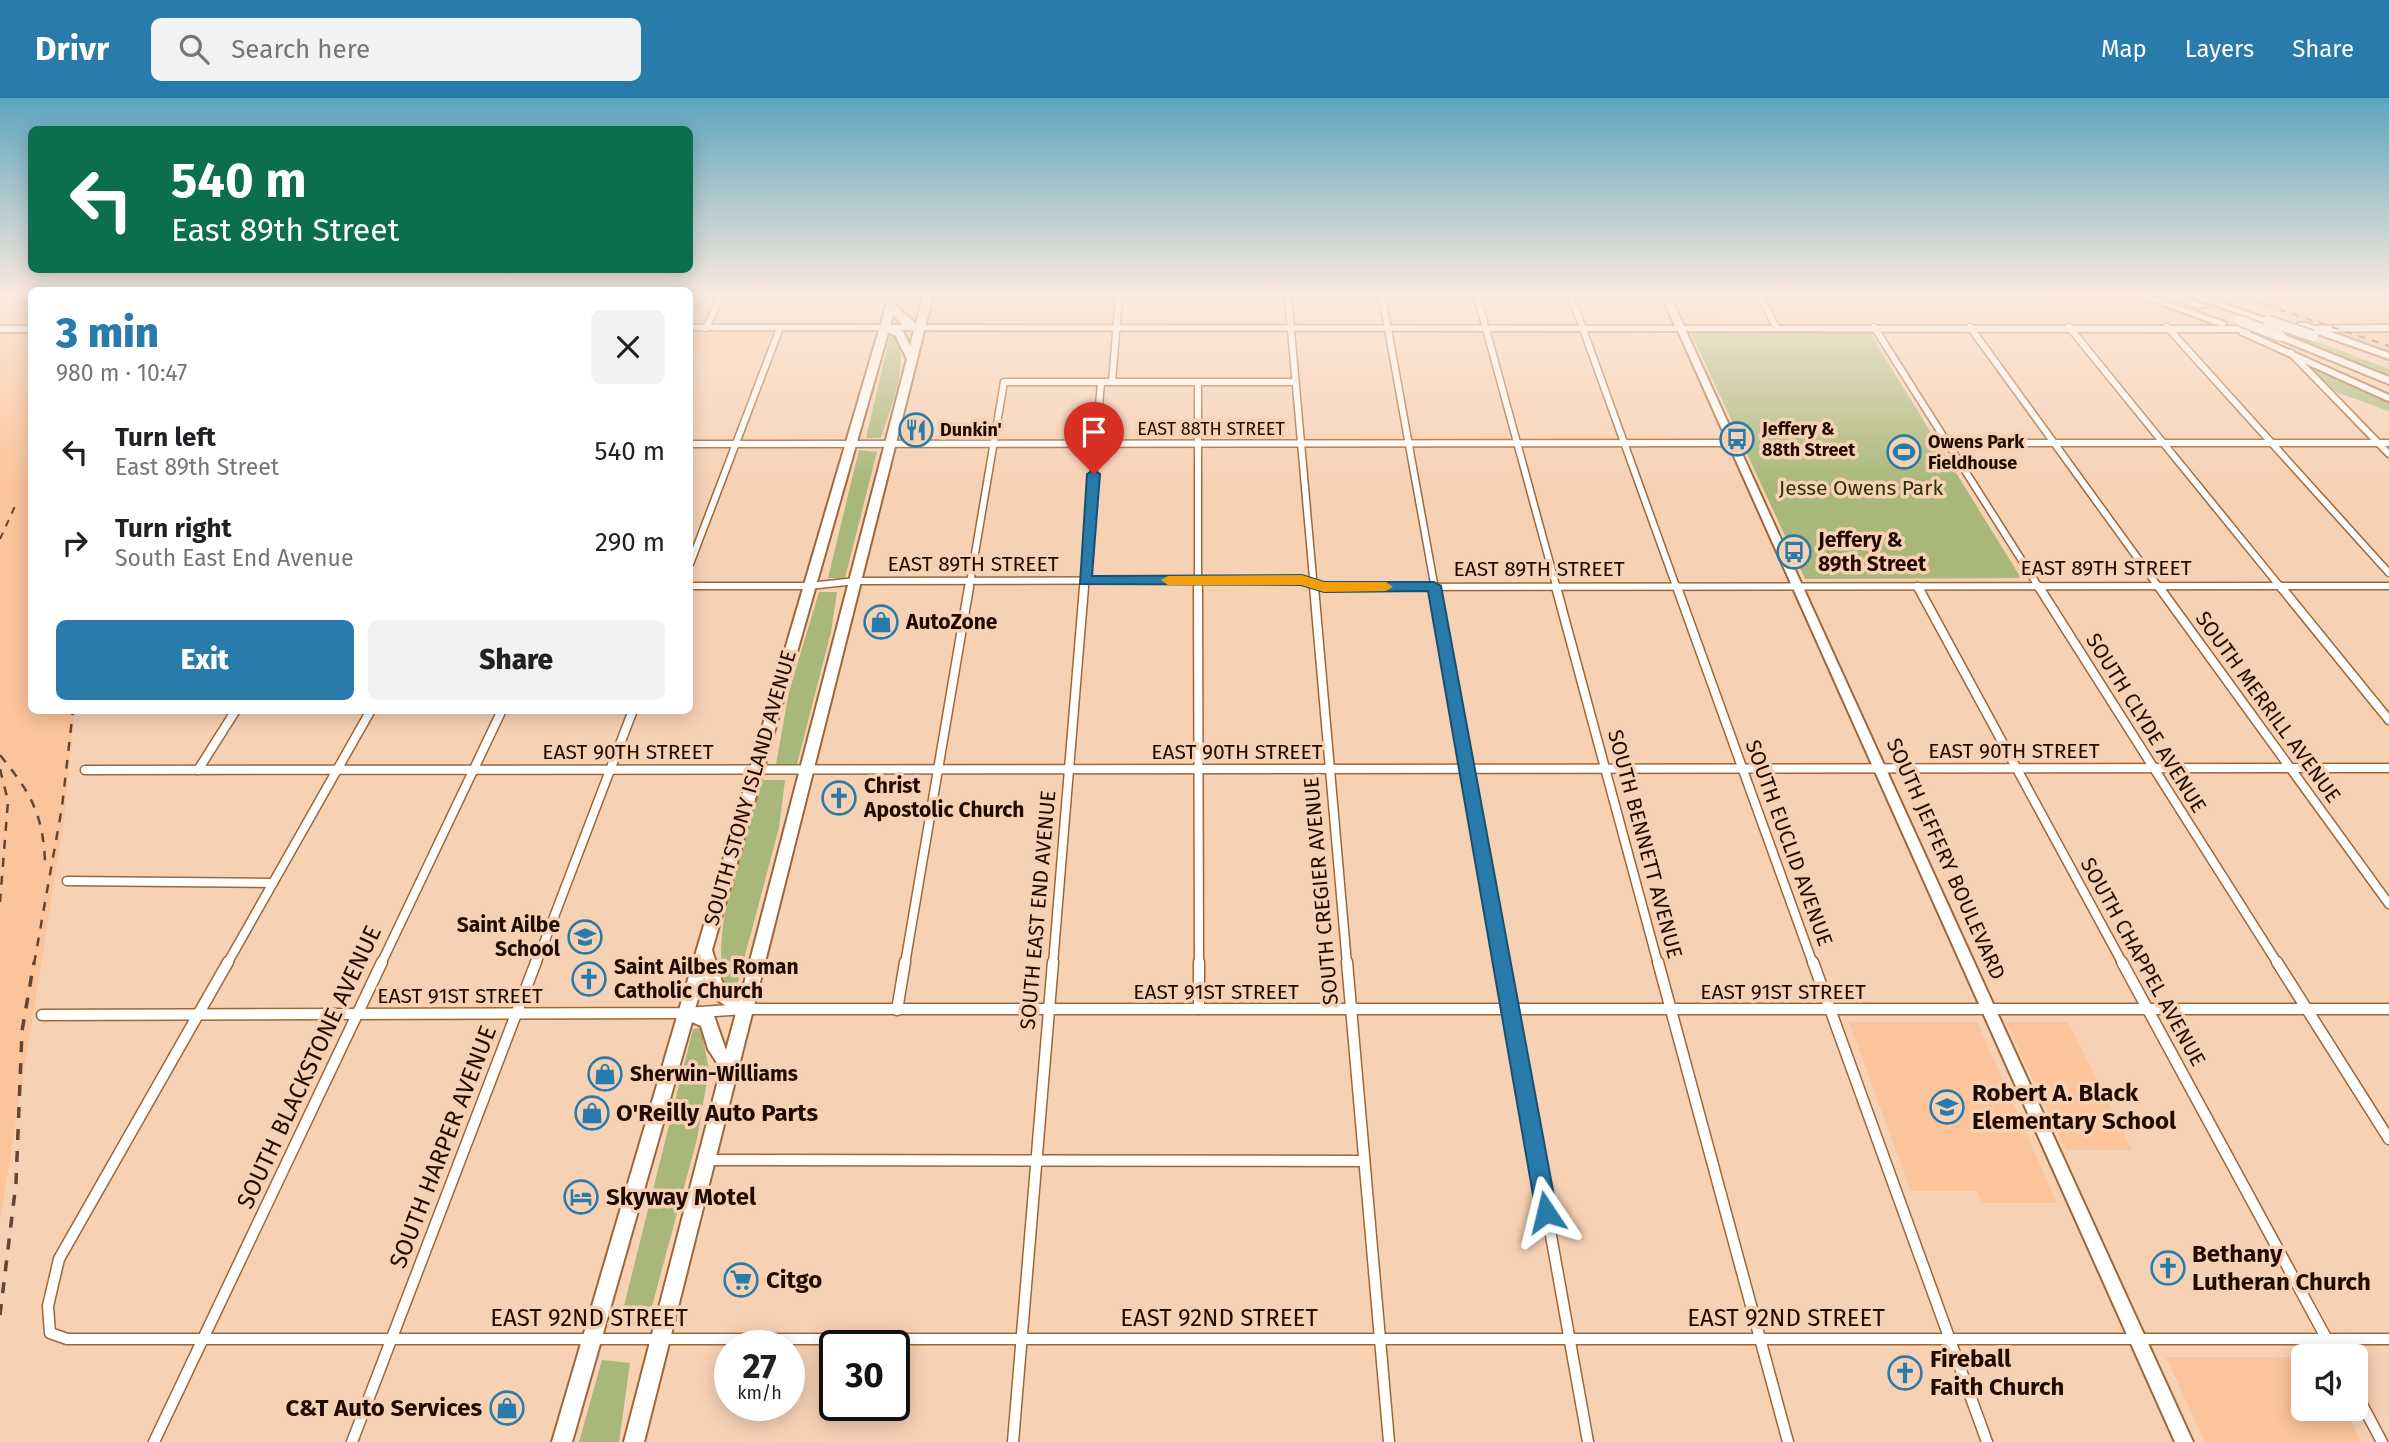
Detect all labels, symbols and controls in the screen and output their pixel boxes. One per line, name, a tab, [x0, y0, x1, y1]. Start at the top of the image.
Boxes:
search box	[151, 18, 641, 81]
text: Drivr	[35, 29, 109, 69]
icon: search	[175, 30, 213, 68]
text: Search here	[231, 34, 370, 65]
text: Map	[2101, 35, 2147, 63]
text: Layers	[2185, 35, 2254, 63]
text: Share	[2292, 35, 2354, 63]
text: 540 m	[171, 151, 307, 210]
icon: left	[56, 154, 147, 245]
text: East 89th Street	[171, 211, 399, 249]
text: 3 min	[56, 308, 159, 358]
button: close	[591, 310, 665, 384]
text: 980 m · 10:47	[56, 359, 187, 387]
pin	[1064, 402, 1124, 474]
restaurant icon: Dunkin'	[897, 411, 935, 449]
icon: arrive	[1075, 413, 1113, 451]
street label: EAST 88TH STREET	[1137, 418, 1285, 440]
place label: Jeffery & 88th Street	[1761, 418, 1856, 461]
place label: Dunkin'	[940, 419, 1002, 441]
bus stop icon: Jeffery & 88th Street	[1718, 420, 1756, 458]
text: Turn left	[115, 422, 216, 453]
place label: Owens Park Fieldhouse	[1928, 431, 2025, 474]
icon: left	[56, 433, 94, 471]
sports icon: Owens Park Fieldhouse	[1885, 433, 1923, 471]
text: 540 m	[594, 436, 665, 467]
text: East 89th Street	[115, 453, 279, 481]
park label: Jesse Owens Park	[1779, 475, 1943, 501]
text: Turn right	[115, 513, 232, 544]
icon: right	[56, 524, 94, 562]
text: 290 m	[595, 527, 665, 558]
place label: Jeffery & 89th Street	[1817, 527, 1927, 577]
bus stop icon: Jeffery & 89th Street	[1775, 533, 1813, 571]
text: South East End Avenue	[115, 544, 353, 572]
street label: EAST 89TH STREET	[887, 551, 1059, 577]
street label: EAST 89TH STREET	[2020, 555, 2192, 581]
street label: EAST 89TH STREET	[1453, 556, 1625, 582]
shop icon: AutoZone	[862, 603, 900, 641]
street label: SOUTH MERRILL AVENUE	[2190, 606, 2346, 808]
place label: AutoZone	[905, 609, 998, 635]
button: Exit	[56, 620, 354, 700]
button: Share	[368, 620, 665, 700]
street label: SOUTH CLYDE AVENUE	[2080, 628, 2212, 818]
street label: SOUTH STONY ISLAND AVENUE	[698, 647, 802, 929]
street label: SOUTH BENNETT AVENUE	[1602, 727, 1688, 961]
street label: SOUTH JEFFERY BOULEVARD	[1881, 734, 2011, 984]
street label: SOUTH EUCLID AVENUE	[1740, 736, 1838, 950]
street label: EAST 90TH STREET	[1928, 738, 2100, 764]
street label: EAST 90TH STREET	[542, 739, 714, 765]
street label: EAST 90TH STREET	[1151, 739, 1323, 765]
place label: Christ Apostolic Church	[863, 773, 1024, 823]
street label: SOUTH CREGIER AVENUE	[1298, 776, 1344, 1006]
church icon: Christ Apostolic Church	[820, 779, 858, 817]
street label: SOUTH EAST END AVENUE	[1015, 789, 1061, 1031]
street label: SOUTH CHAPPEL AVENUE	[2075, 853, 2211, 1071]
place label: Saint Ailbe School	[457, 912, 561, 962]
school or university icon: Saint Ailbe School	[566, 918, 604, 956]
street label: SOUTH BLACKSTONE AVENUE	[231, 921, 387, 1213]
place label: Saint Ailbes Roman Catholic Church	[614, 954, 799, 1004]
church icon: Saint Ailbes Roman Catholic Church	[570, 960, 608, 998]
street label: EAST 91ST STREET	[1133, 979, 1299, 1005]
street label: EAST 91ST STREET	[1700, 979, 1866, 1005]
street label: EAST 91ST STREET	[377, 983, 543, 1009]
street label: SOUTH HARPER AVENUE	[384, 1022, 502, 1272]
shop icon: Sherwin-Williams	[586, 1055, 624, 1093]
place label: Sherwin-Williams	[630, 1061, 798, 1087]
place label: Robert A. Black Elementary School	[1972, 1079, 2177, 1135]
school or university icon: Robert A. Black Elementary School	[1928, 1088, 1966, 1126]
shop icon: O'Reilly Auto Parts	[573, 1094, 611, 1132]
place label: O'Reilly Auto Parts	[616, 1099, 819, 1127]
position arrow	[1509, 1175, 1583, 1249]
hotel icon: Skyway Motel	[562, 1178, 600, 1216]
place label: Skyway Motel	[606, 1183, 757, 1211]
place label: Bethany Lutheran Church	[2192, 1240, 2371, 1296]
church icon: Bethany Lutheran Church	[2149, 1249, 2187, 1287]
supermarket icon: Citgo	[722, 1261, 760, 1299]
place label: Citgo	[766, 1266, 822, 1294]
street label: EAST 92ND STREET	[490, 1304, 688, 1332]
street label: EAST 92ND STREET	[1120, 1304, 1318, 1332]
street label: EAST 92ND STREET	[1687, 1304, 1885, 1332]
speed limit sign: 30	[819, 1330, 910, 1421]
map controls	[2291, 1344, 2368, 1421]
button: sound	[2291, 1344, 2368, 1421]
text: 27	[742, 1345, 777, 1387]
place label: Fireball Faith Church	[1930, 1345, 2064, 1401]
church icon: Fireball Faith Church	[1886, 1354, 1924, 1392]
text: km/h	[737, 1382, 782, 1404]
shop icon: C&T Auto Services	[488, 1389, 526, 1427]
place label: C&T Auto Services	[286, 1394, 482, 1422]

